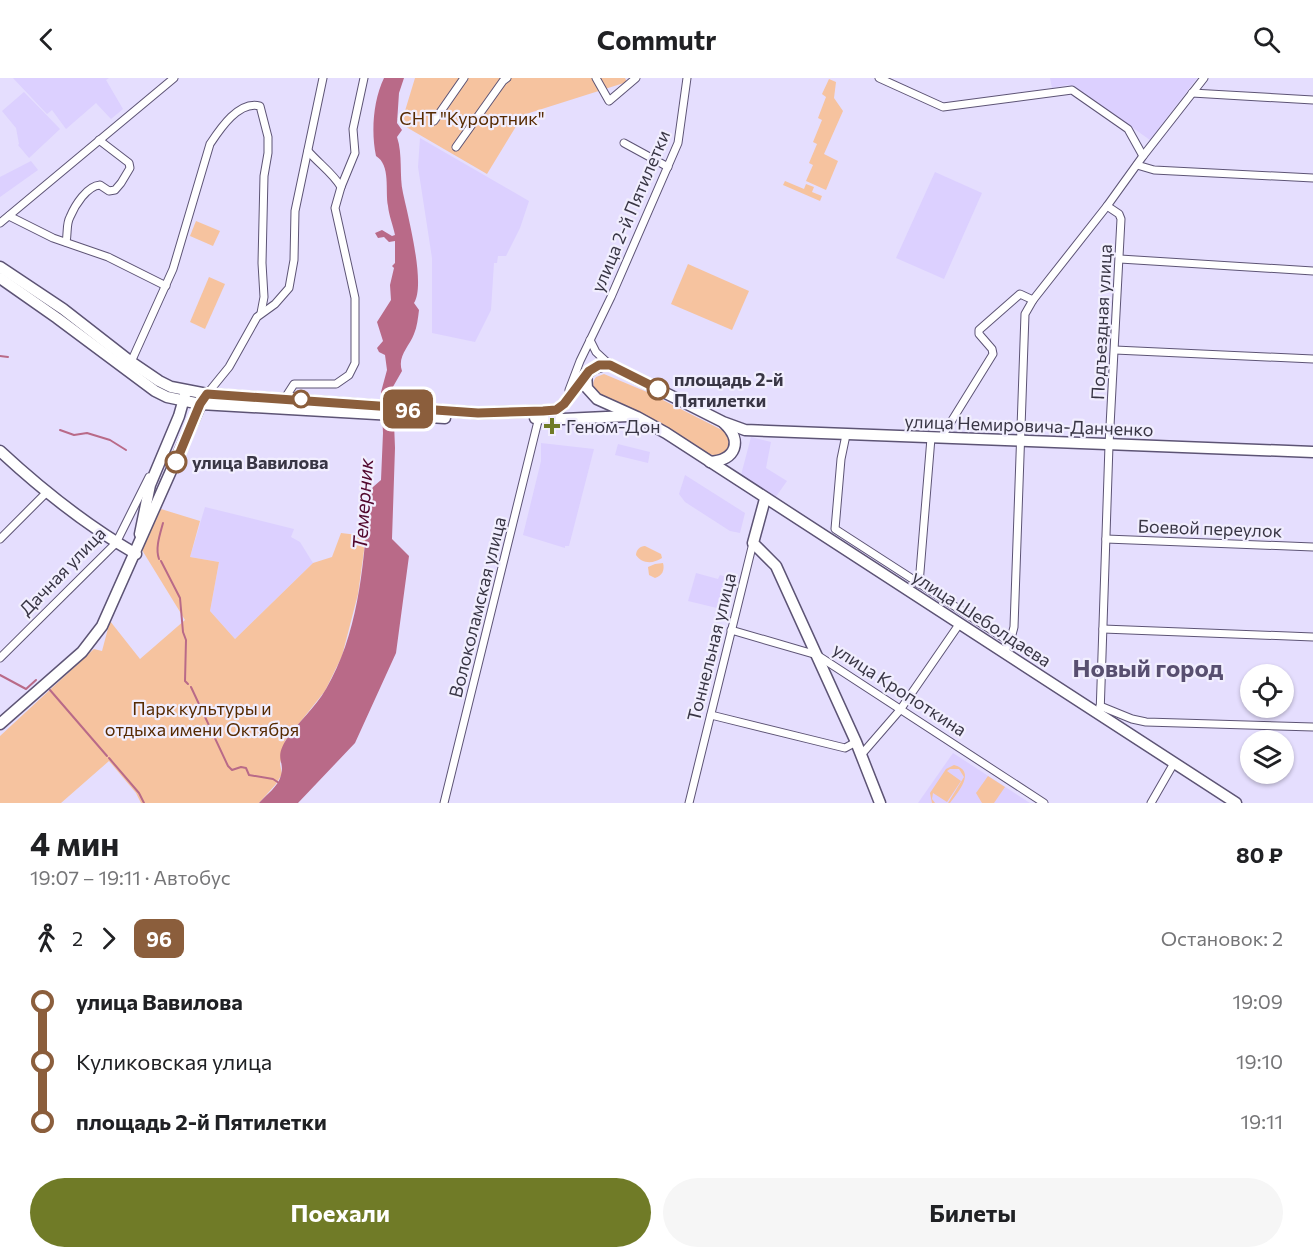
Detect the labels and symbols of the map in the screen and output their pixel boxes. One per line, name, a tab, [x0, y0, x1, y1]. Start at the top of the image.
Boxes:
park label: СНТ "Курортник"	[399, 107, 545, 129]
street label: улица 2-й Пятилетки	[586, 127, 674, 295]
street label: Подъездная улица	[1086, 243, 1116, 401]
place label: площадь 2-й Пятилетки	[674, 368, 784, 411]
marker: площадь 2-й Пятилетки	[647, 378, 669, 400]
unlabelled marker	[292, 390, 310, 408]
line badge: 96	[381, 390, 435, 428]
street label: улица Немировича-Данченко	[904, 410, 1154, 440]
place label: Геном-Дон	[566, 415, 660, 437]
marker: Геном-Дон	[543, 417, 561, 435]
marker: улица Вавилова	[165, 451, 187, 473]
place label: улица Вавилова	[192, 451, 328, 473]
water label: Темерник	[347, 456, 377, 551]
street label: Волоколамская улица	[444, 514, 510, 700]
street label: Боевой переулок	[1137, 514, 1283, 542]
street label: Дачная улица	[14, 522, 110, 620]
street label: улица Шеболдаева	[908, 565, 1056, 671]
street label: Тоннельная улица	[682, 570, 740, 724]
street label: улица Кропоткина	[829, 638, 971, 740]
district label: Новый город	[1073, 653, 1224, 682]
park label: Парк культуры и отдыха имени Октября	[105, 697, 299, 740]

